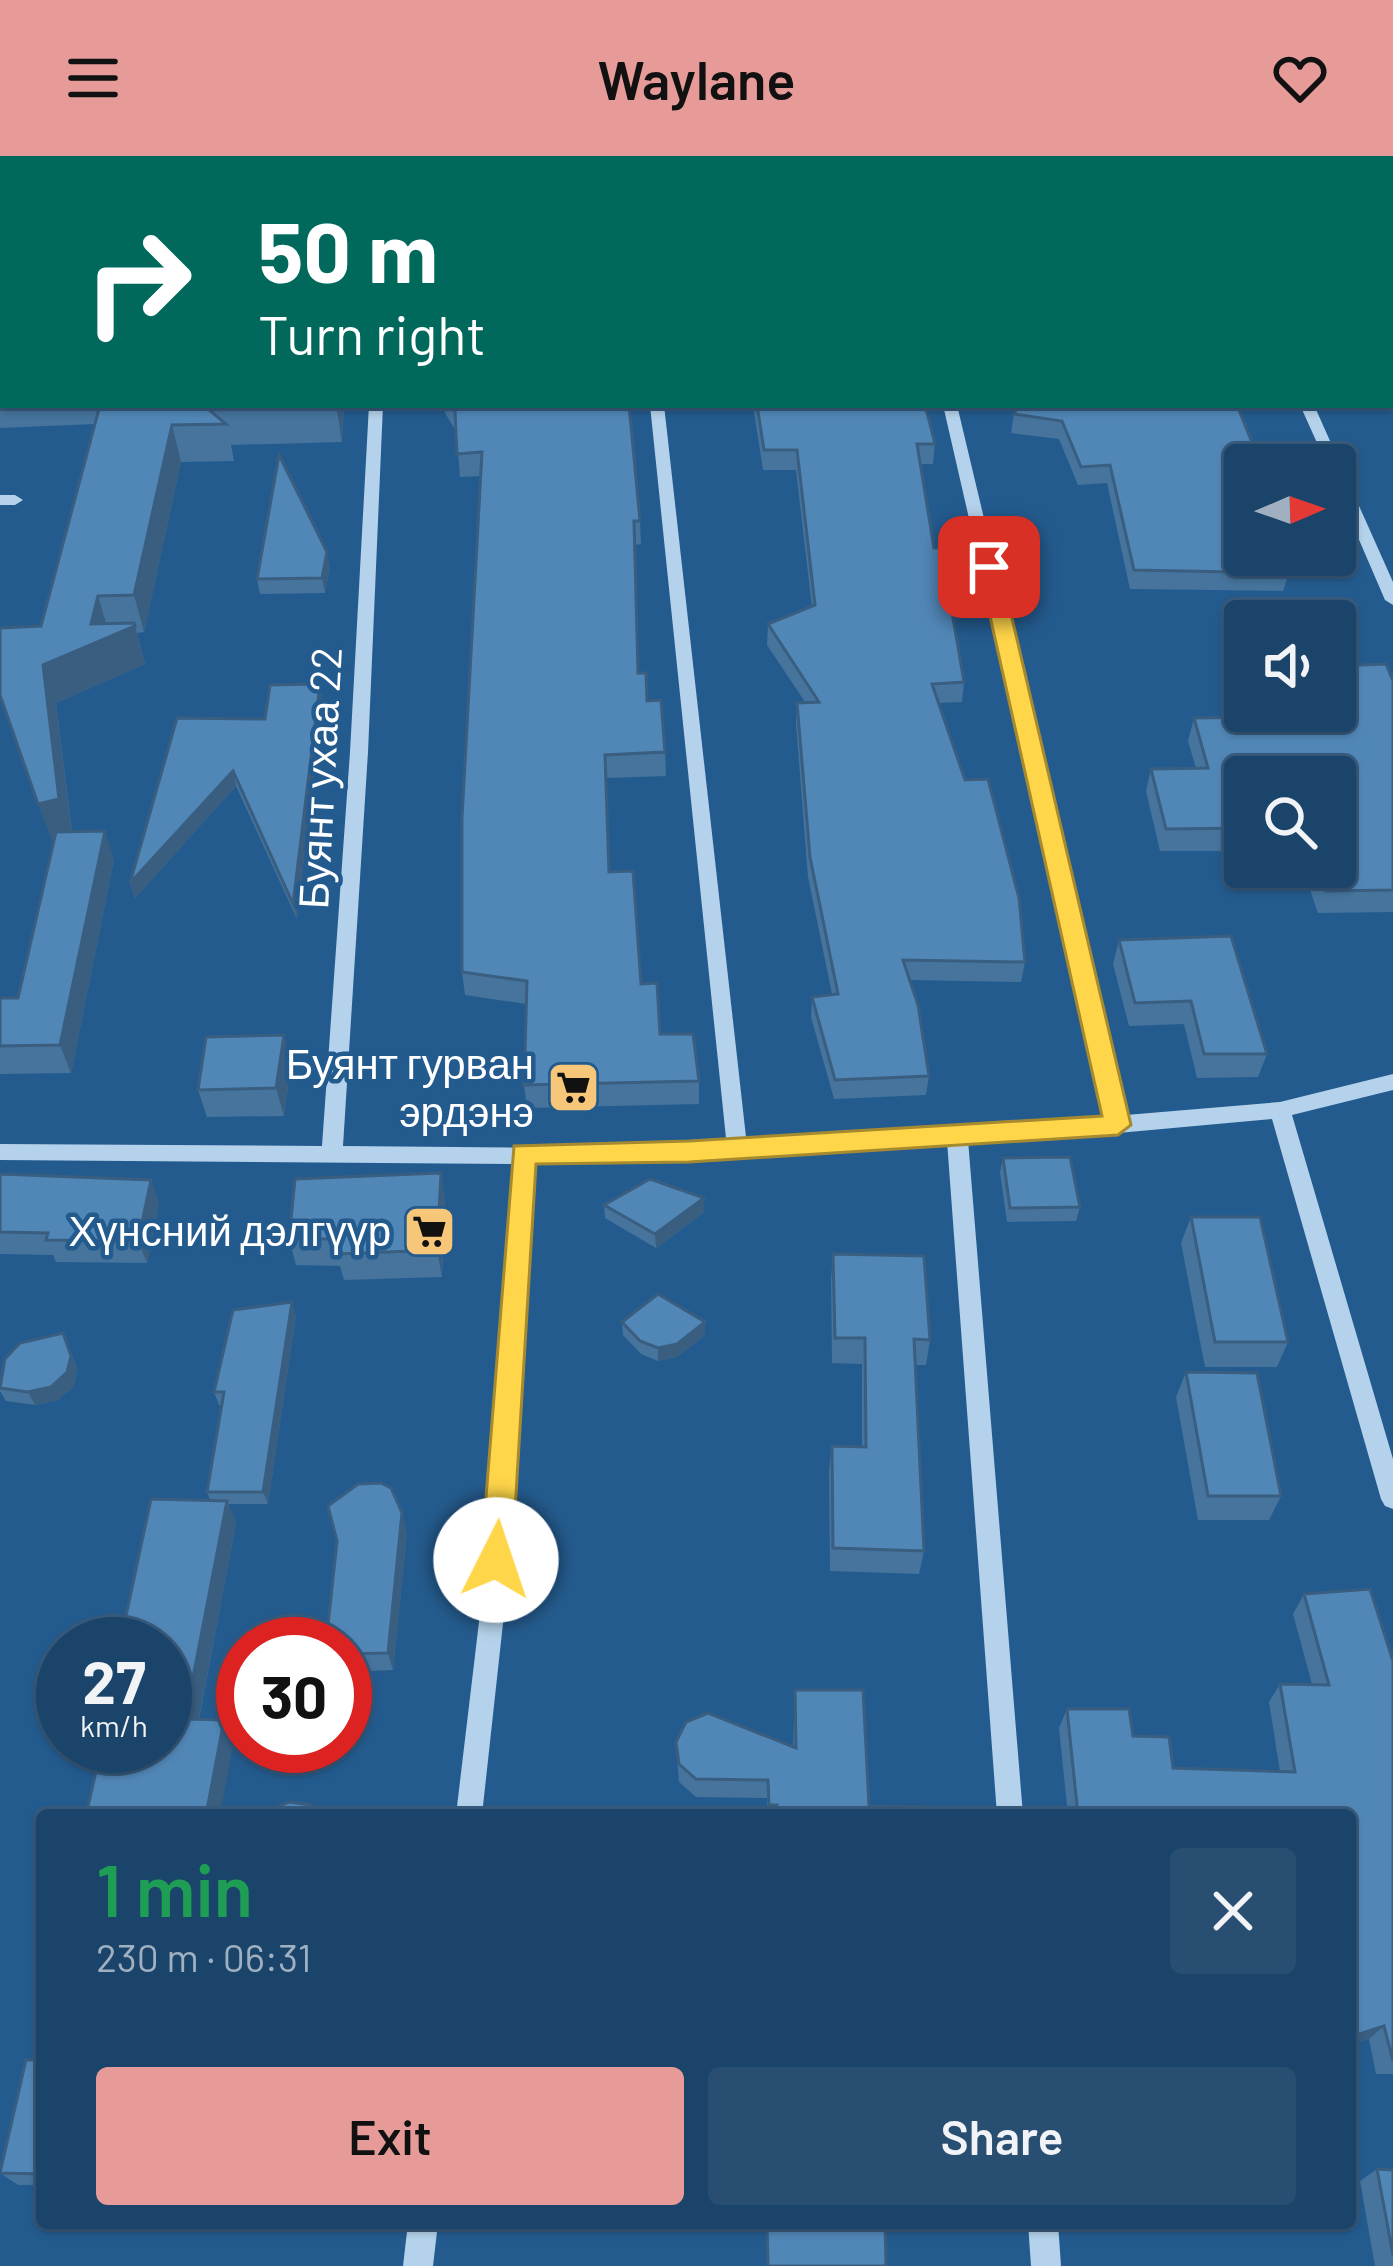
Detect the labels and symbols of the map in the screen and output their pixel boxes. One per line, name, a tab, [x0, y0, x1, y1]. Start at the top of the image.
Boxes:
north arrow	[1224, 444, 1356, 576]
pin	[938, 516, 1040, 618]
street label: Буянт ухаа 22	[286, 646, 351, 910]
place label: Буянт гурван эрдэнэ	[286, 1037, 534, 1136]
supermarket icon: Буянт гурван эрдэнэ	[545, 1060, 601, 1116]
supermarket icon: Хүнсний дэлгүүр	[402, 1203, 458, 1259]
place label: Хүнсний дэлгүүр	[69, 1204, 391, 1255]
position arrow	[433, 1497, 559, 1623]
speed limit sign: 30	[216, 1617, 372, 1773]

